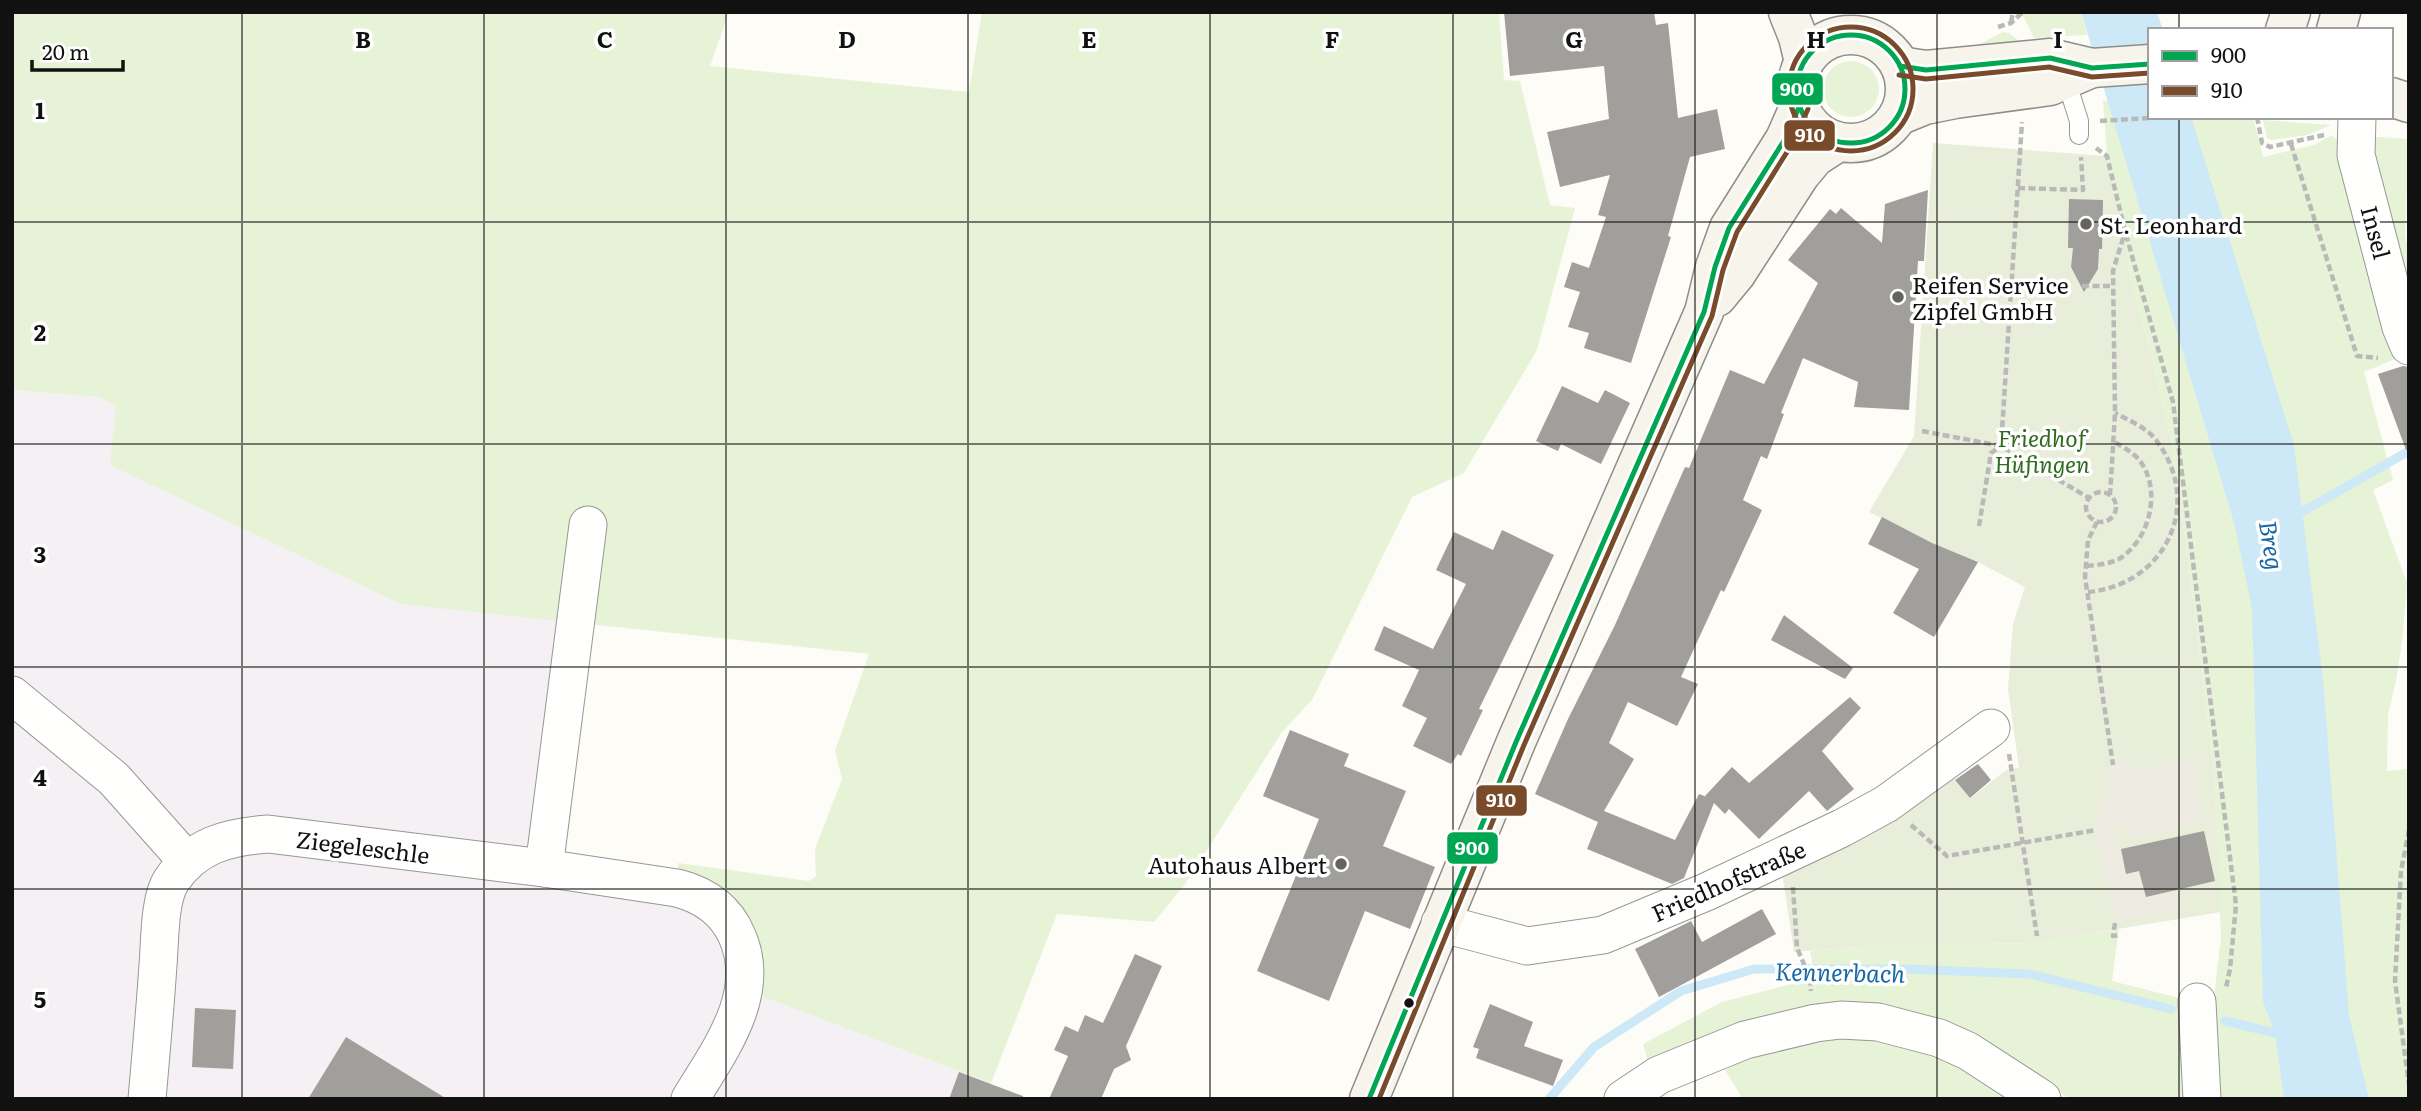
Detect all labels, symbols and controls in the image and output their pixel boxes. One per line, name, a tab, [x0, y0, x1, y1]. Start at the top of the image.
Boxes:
text: B	[355, 21, 371, 55]
text: C	[597, 21, 613, 55]
text: D	[838, 21, 856, 55]
text: E	[1081, 21, 1097, 55]
text: F	[1325, 21, 1340, 55]
text: G	[1565, 21, 1583, 55]
text: H	[1806, 21, 1826, 55]
text: I	[2053, 21, 2063, 55]
scale bar	[32, 28, 122, 72]
legend	[2148, 28, 2393, 119]
text: 20 m	[42, 35, 89, 66]
text: 900	[2211, 38, 2246, 69]
line badge: 900	[1771, 72, 1824, 106]
text: 910	[2211, 73, 2243, 104]
text: 900	[1780, 74, 1814, 102]
text: 1	[35, 92, 45, 126]
line badge: 910	[1783, 119, 1836, 152]
text: 910	[1795, 120, 1826, 148]
street label: Insel	[2354, 201, 2400, 263]
place label: St. Leonhard	[2100, 207, 2242, 241]
marker: St. Leonhard	[2078, 216, 2094, 232]
place label: Reifen Service Zipfel GmbH	[1912, 267, 2069, 327]
marker: Reifen Service Zipfel GmbH	[1890, 289, 1906, 305]
text: 2	[34, 314, 46, 348]
park label: Friedhof Hüfingen	[1994, 420, 2090, 480]
water label: Breg	[2252, 518, 2294, 572]
text: 3	[34, 536, 46, 570]
text: 4	[33, 759, 47, 793]
line badge: 910	[1475, 784, 1528, 817]
text: 910	[1486, 785, 1517, 813]
street label: Ziegeleschle	[294, 821, 432, 871]
line badge: 900	[1446, 831, 1499, 865]
street label: Friedhofstraße	[1646, 831, 1810, 929]
text: 900	[1455, 833, 1489, 861]
place label: Autohaus Albert	[1148, 847, 1328, 881]
marker: Autohaus Albert	[1333, 856, 1349, 872]
water label: Kennerbach	[1775, 952, 1905, 990]
text: 5	[34, 981, 46, 1015]
unlabelled marker	[1402, 996, 1416, 1010]

